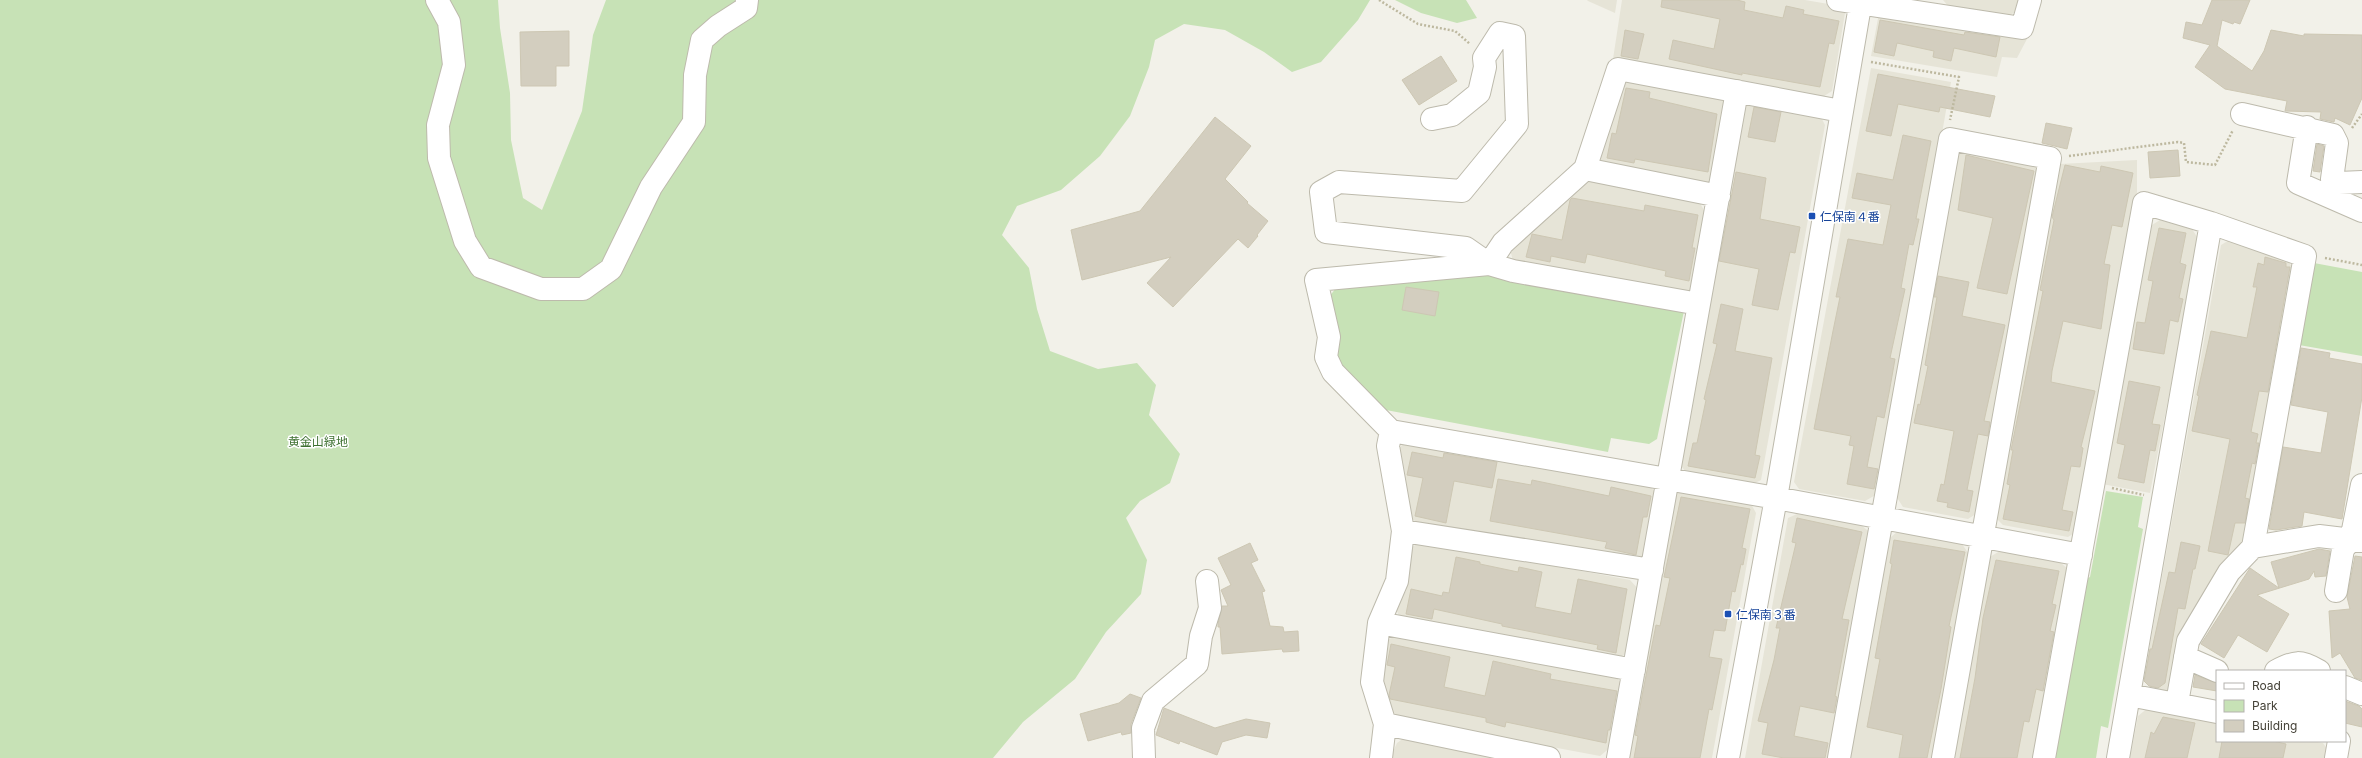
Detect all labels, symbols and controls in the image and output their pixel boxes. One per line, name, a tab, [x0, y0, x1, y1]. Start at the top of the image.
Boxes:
place label: 仁保南４番	[1820, 209, 1880, 224]
marker: 仁保南４番	[1807, 211, 1817, 221]
park label: 黄金山緑地	[288, 434, 348, 449]
place label: 仁保南３番	[1736, 607, 1796, 622]
marker: 仁保南３番	[1723, 609, 1733, 619]
legend	[2216, 670, 2346, 742]
text: Road	[2252, 678, 2281, 693]
text: Park	[2252, 698, 2278, 713]
text: Building	[2252, 718, 2297, 733]

